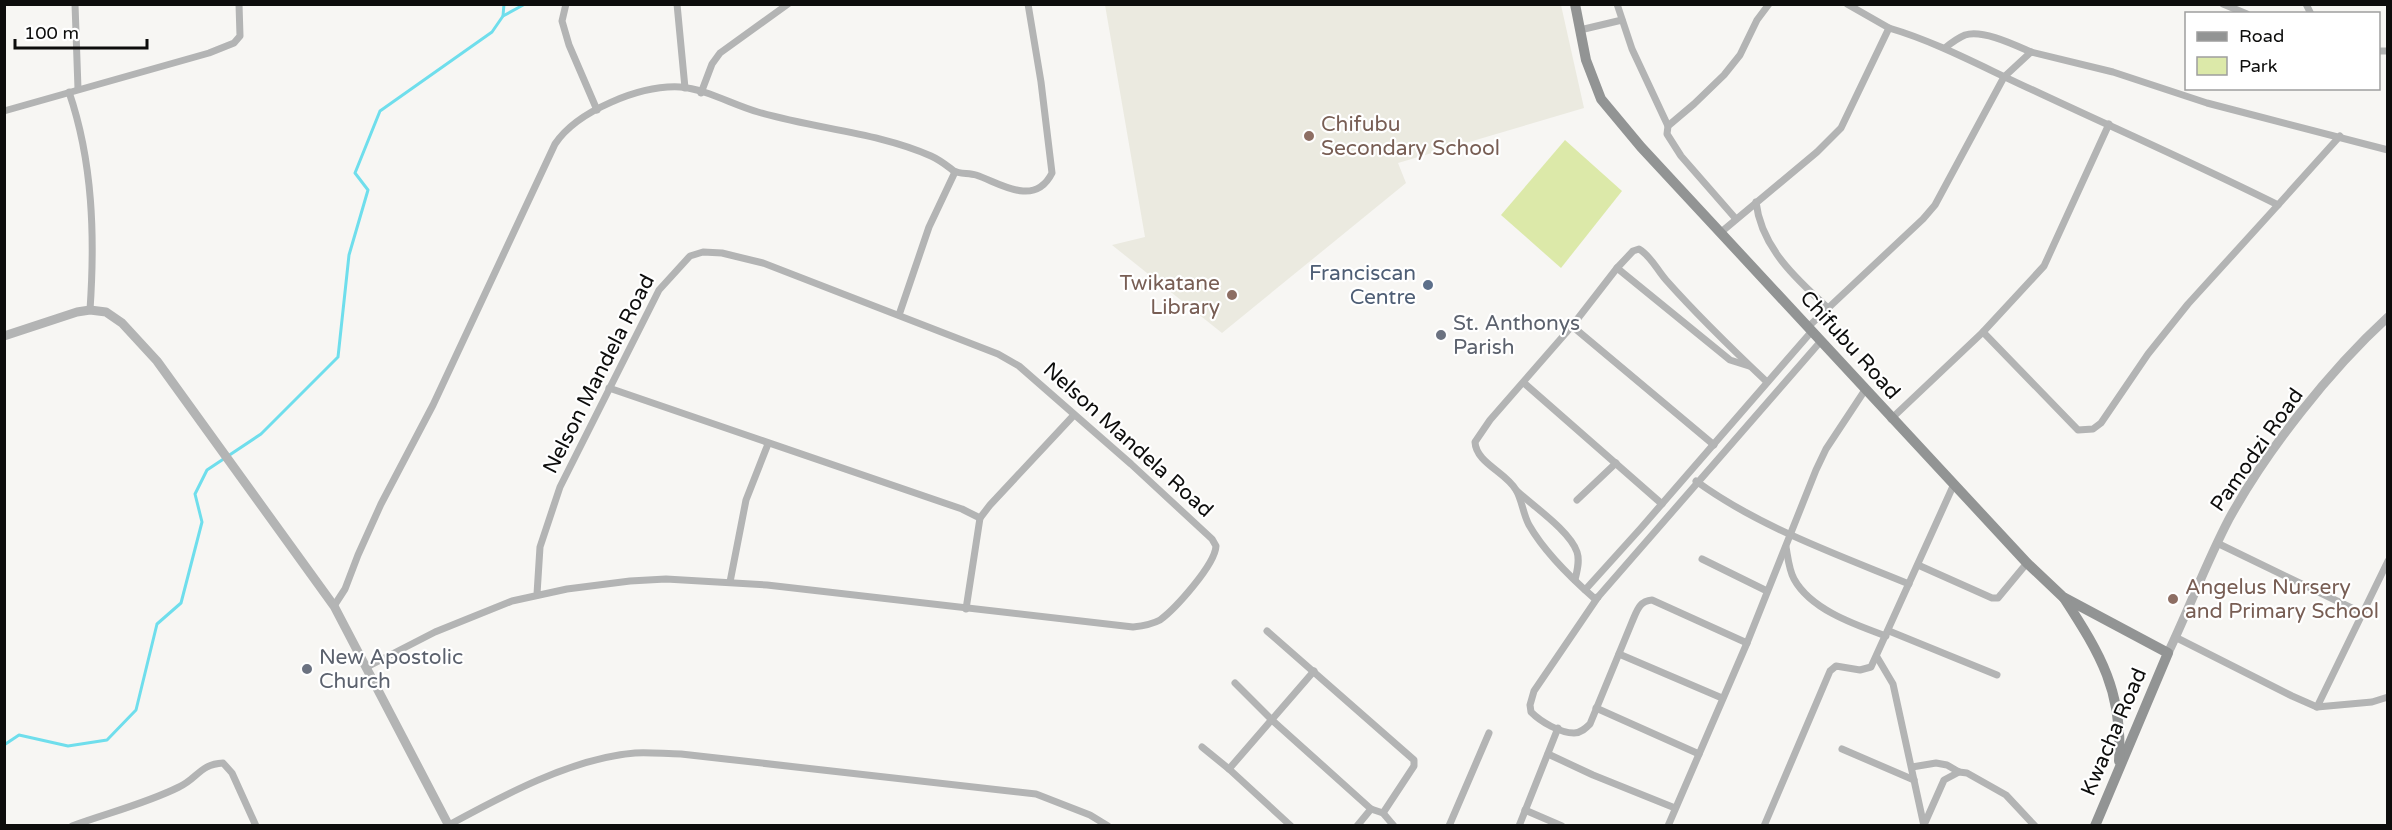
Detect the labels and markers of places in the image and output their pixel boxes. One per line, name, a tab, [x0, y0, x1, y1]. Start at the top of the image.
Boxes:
place label: Chifubu Secondary School	[1321, 112, 1500, 161]
marker: Chifubu Secondary School	[1302, 129, 1316, 143]
place label: Franciscan Centre	[1309, 261, 1416, 310]
place label: Twikatane Library	[1120, 271, 1220, 320]
marker: Franciscan Centre	[1421, 278, 1435, 292]
marker: Twikatane Library	[1225, 288, 1239, 302]
place label: St. Anthonys Parish	[1453, 311, 1580, 360]
marker: St. Anthonys Parish	[1434, 328, 1448, 342]
place label: Angelus Nursery and Primary School	[2185, 575, 2379, 624]
marker: Angelus Nursery and Primary School	[2166, 592, 2180, 606]
place label: New Apostolic Church	[319, 645, 463, 694]
marker: New Apostolic Church	[300, 662, 314, 676]

